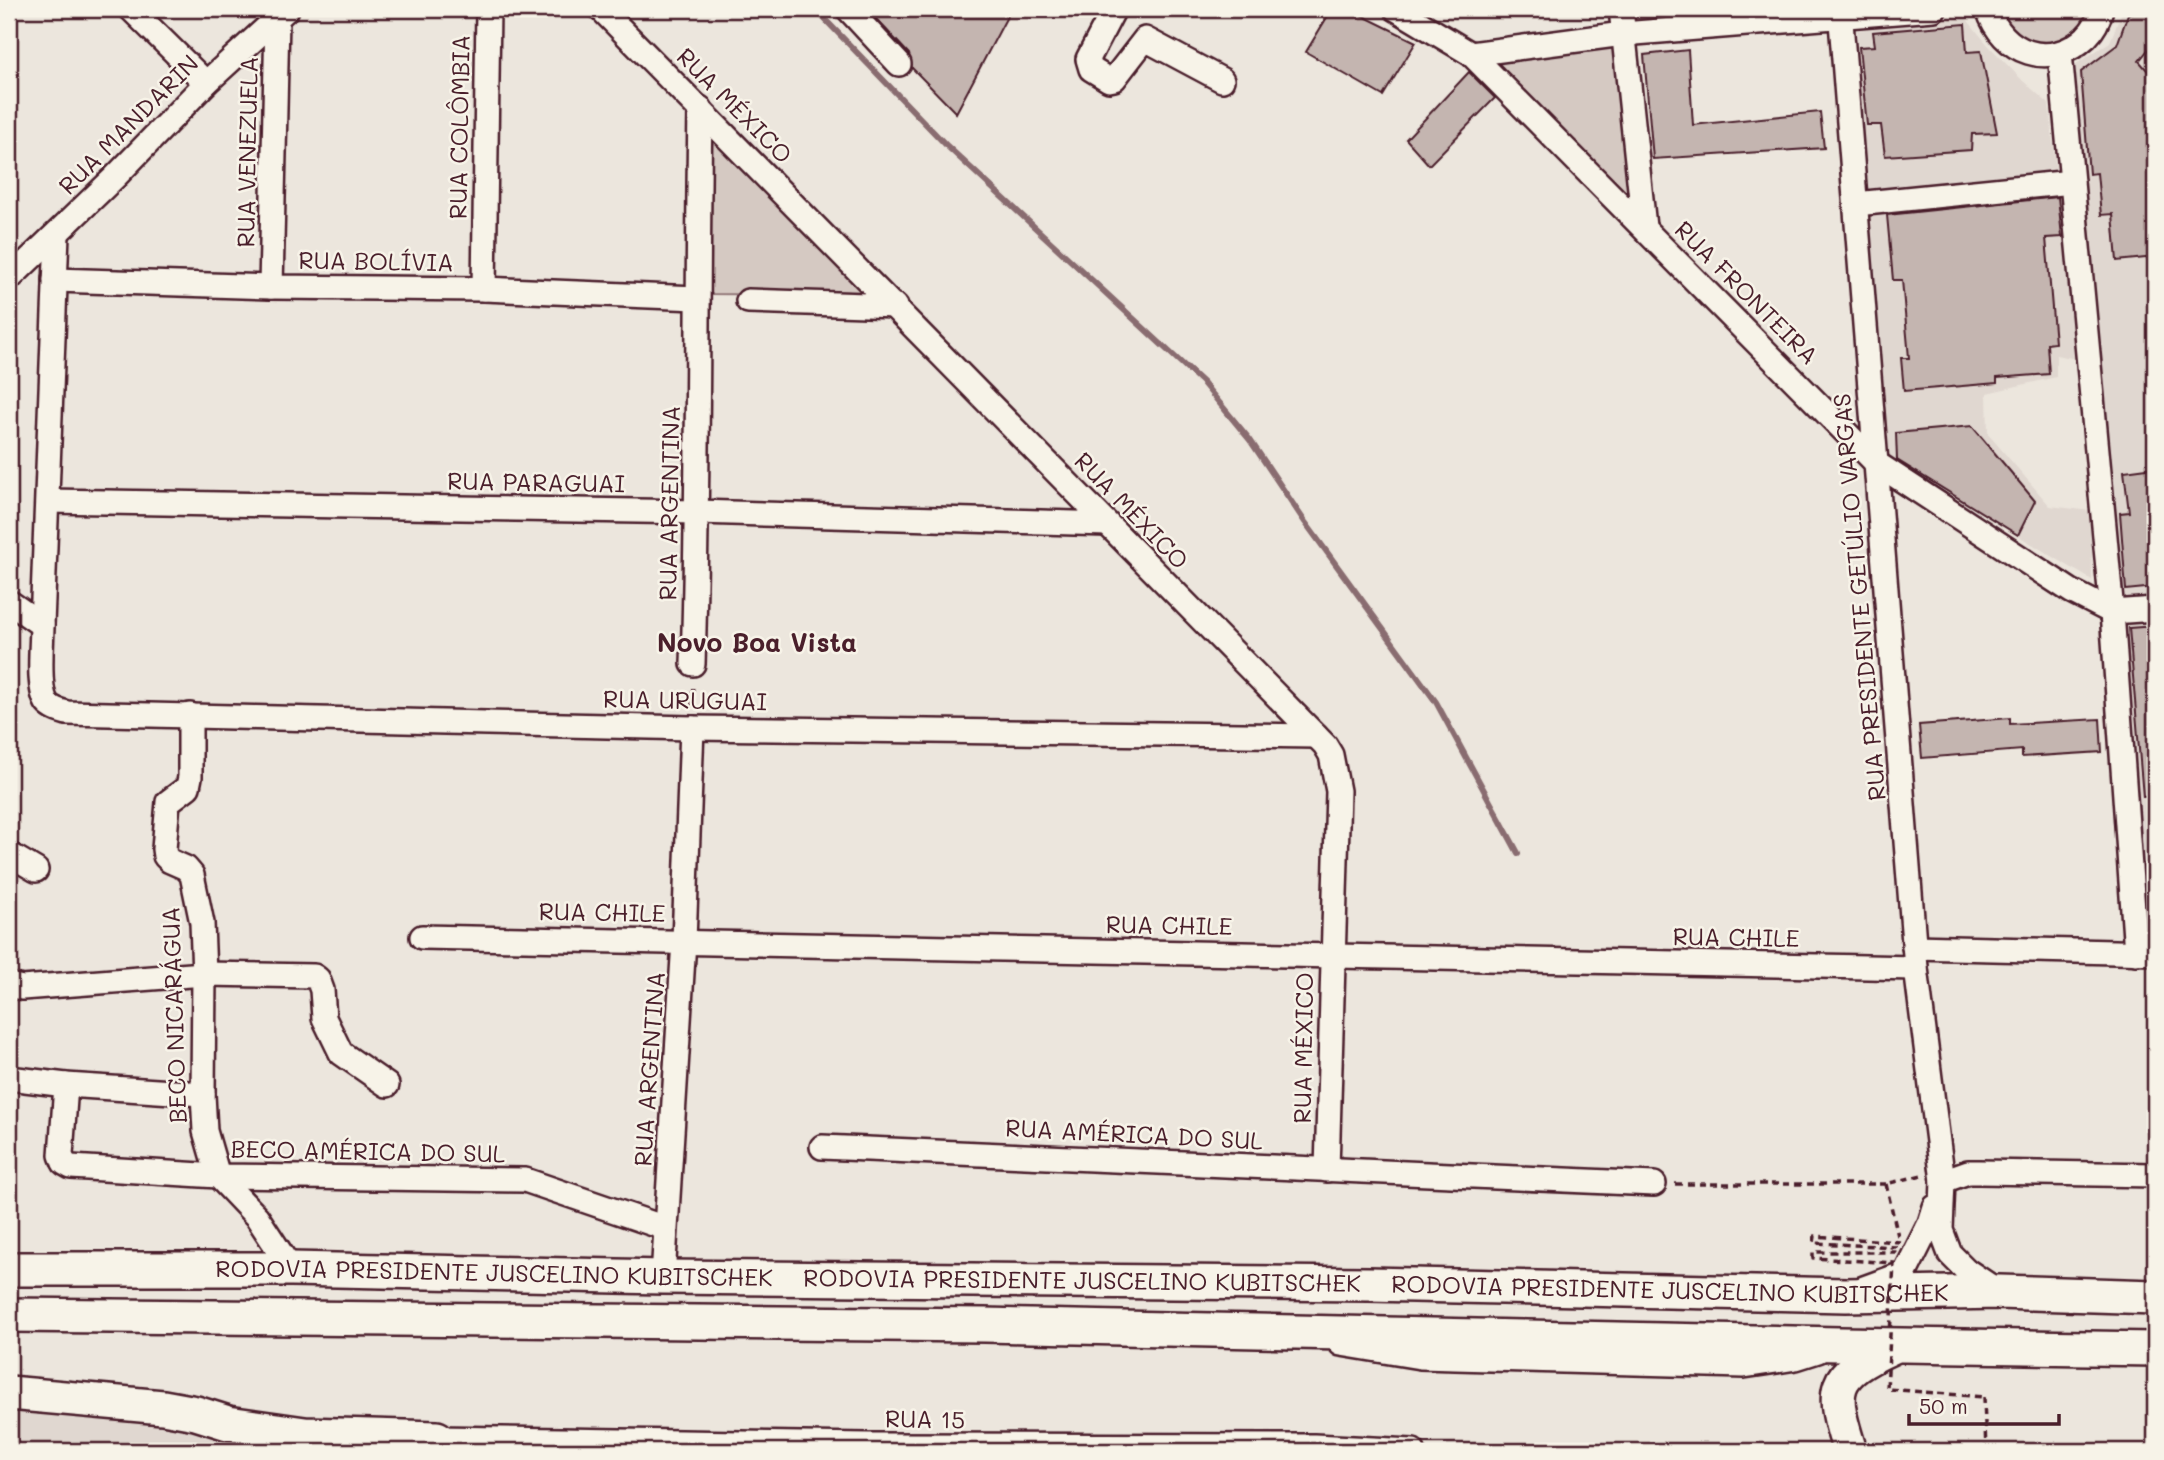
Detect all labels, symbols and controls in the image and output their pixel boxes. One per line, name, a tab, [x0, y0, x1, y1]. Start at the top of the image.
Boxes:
street label: RUA COLÔMBIA	[441, 34, 476, 220]
street label: RUA MÉXICO	[671, 41, 799, 169]
street label: RUA MANDARIN	[51, 47, 205, 201]
street label: RUA VENEZUELA	[229, 56, 264, 248]
street label: RUA FRONTEIRA	[1669, 214, 1825, 370]
street label: RUA BOLÍVIA	[298, 244, 454, 277]
street label: RUA PRESIDENTE GETÚLIO VARGAS	[1825, 392, 1892, 802]
street label: RUA ARGENTINA	[651, 405, 686, 601]
street label: RUA MÉXICO	[1068, 445, 1196, 575]
street label: RUA PARAGUAI	[447, 464, 625, 499]
district label: Novo Boa Vista	[657, 625, 857, 659]
street label: RUA URUGUAI	[603, 683, 767, 716]
street label: RUA CHILE	[538, 895, 666, 928]
street label: BECO NICARÁGUA	[154, 906, 193, 1124]
street label: RUA CHILE	[1105, 908, 1233, 941]
street label: RUA CHILE	[1672, 920, 1800, 953]
street label: RUA ARGENTINA	[626, 970, 671, 1167]
street label: RUA MÉXICO	[1286, 972, 1319, 1124]
street label: RUA AMÉRICA DO SUL	[1005, 1111, 1264, 1156]
street label: BECO AMÉRICA DO SUL	[230, 1133, 506, 1168]
street label: RODOVIA PRESIDENTE JUSCELINO KUBITSCHEK	[215, 1252, 773, 1292]
street label: RODOVIA PRESIDENTE JUSCELINO KUBITSCHEK	[803, 1261, 1361, 1298]
street label: RODOVIA PRESIDENTE JUSCELINO KUBITSCHEK	[1391, 1268, 1949, 1309]
scale bar	[1909, 1383, 2059, 1427]
text: 50 m	[1919, 1392, 1968, 1419]
street label: RUA 15	[885, 1402, 965, 1435]

